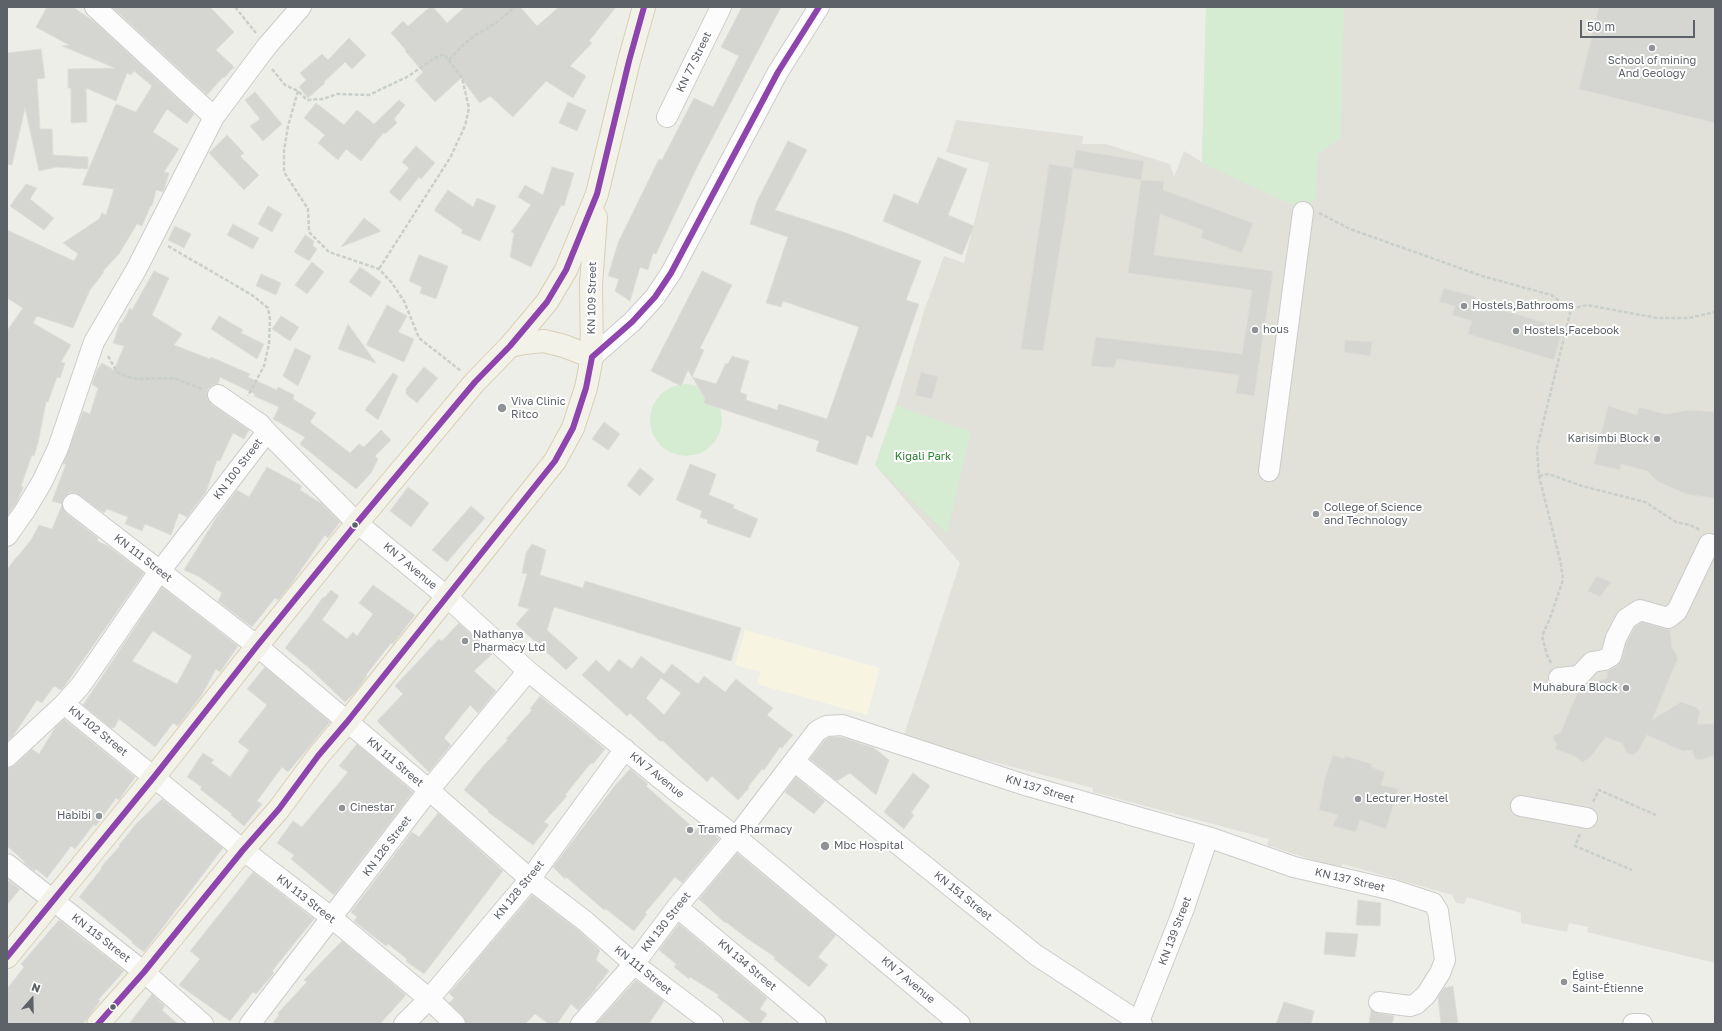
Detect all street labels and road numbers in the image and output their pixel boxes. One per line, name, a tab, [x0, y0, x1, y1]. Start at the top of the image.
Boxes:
street label: KN 77 Street	[674, 30, 714, 94]
street label: KN 109 Street	[585, 261, 599, 335]
street label: KN 100 Street	[211, 436, 265, 502]
street label: KN 111 Street	[111, 531, 175, 585]
street label: KN 7 Avenue	[380, 540, 440, 592]
street label: KN 102 Street	[66, 703, 130, 759]
street label: KN 111 Street	[364, 734, 426, 790]
street label: KN 7 Avenue	[627, 749, 687, 801]
street label: KN 137 Street	[1004, 772, 1076, 806]
street label: KN 126 Street	[360, 813, 414, 879]
street label: KN 128 Street	[491, 858, 547, 922]
street label: KN 137 Street	[1314, 866, 1386, 894]
street label: KN 151 Street	[931, 869, 995, 923]
street label: KN 113 Street	[274, 872, 338, 926]
street label: KN 130 Street	[638, 889, 694, 955]
street label: KN 139 Street	[1156, 895, 1194, 967]
street label: KN 115 Street	[69, 911, 133, 965]
street label: KN 134 Street	[715, 937, 779, 993]
street label: KN 111 Street	[612, 943, 674, 997]
street label: KN 7 Avenue	[878, 954, 938, 1006]

